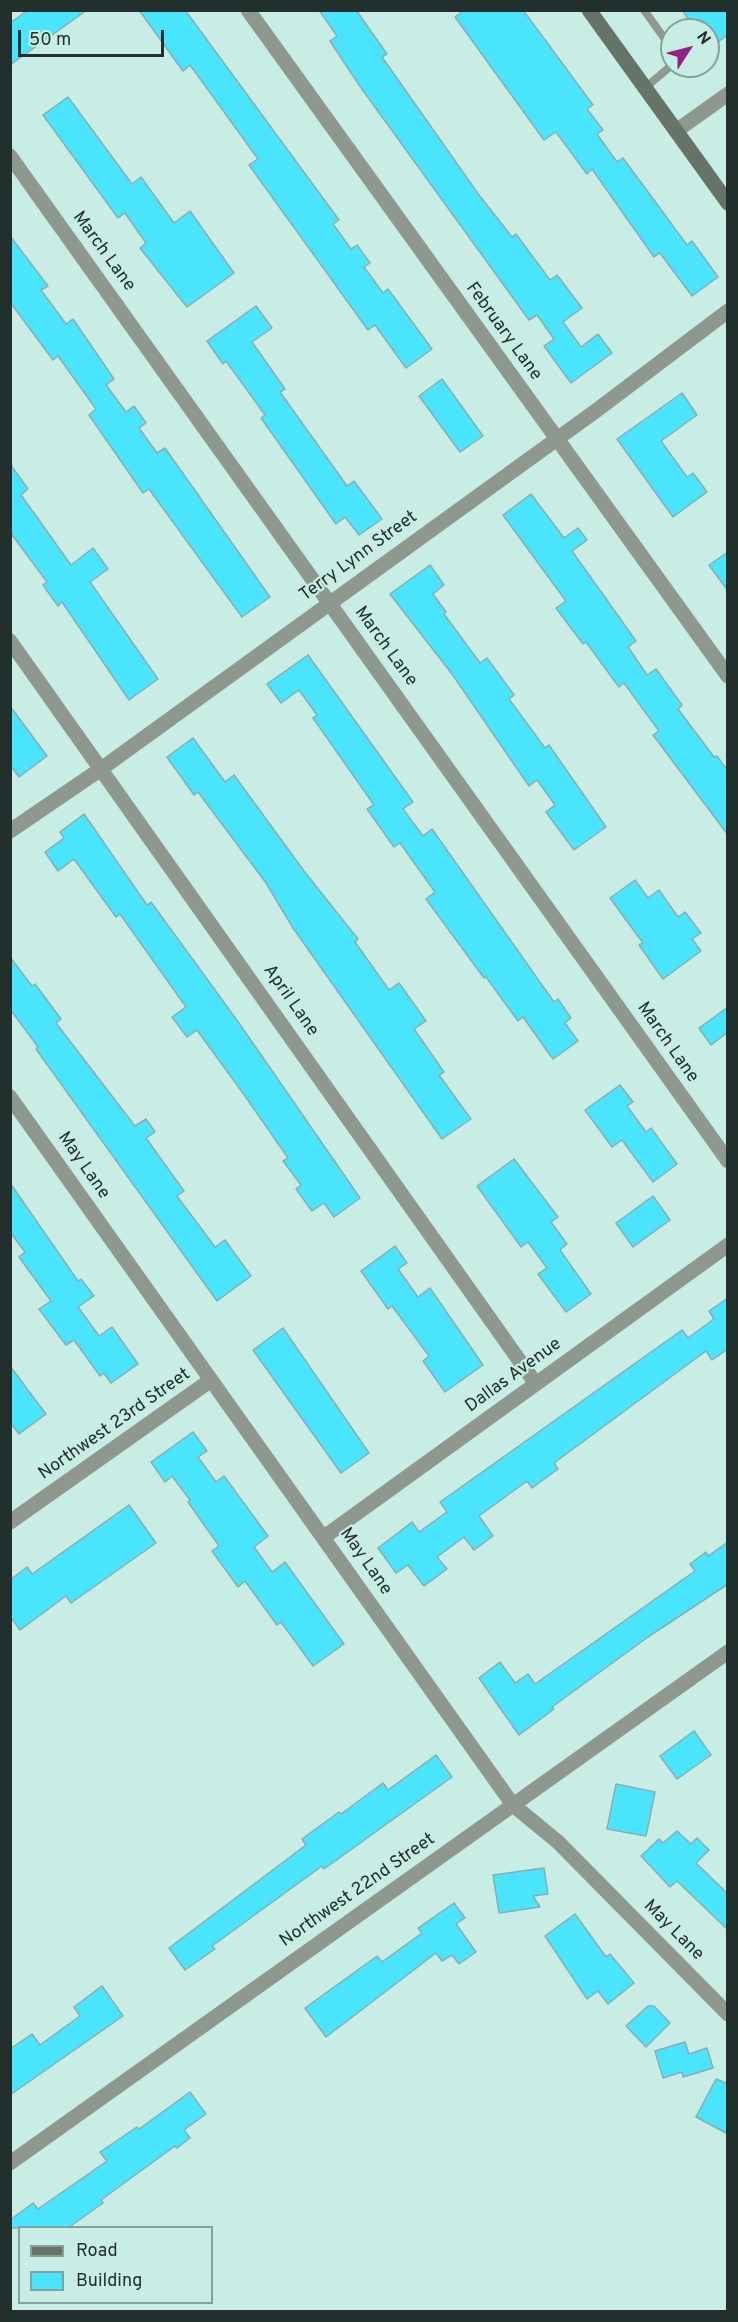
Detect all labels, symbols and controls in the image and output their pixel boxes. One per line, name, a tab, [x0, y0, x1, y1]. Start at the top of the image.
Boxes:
scale bar	[21, 18, 166, 56]
north arrow	[660, 18, 720, 78]
text: N	[691, 28, 714, 49]
text: 50 m	[29, 29, 71, 52]
street label: March Lane	[67, 208, 139, 296]
street label: February Lane	[460, 279, 546, 385]
street label: Terry Lynn Street	[296, 507, 422, 607]
street label: March Lane	[349, 603, 421, 691]
street label: April Lane	[257, 961, 323, 1041]
street label: March Lane	[631, 999, 703, 1087]
street label: May Lane	[52, 1128, 114, 1204]
street label: Dallas Avenue	[462, 1334, 566, 1418]
street label: Northwest 23rd Street	[35, 1364, 195, 1486]
street label: May Lane	[334, 1524, 396, 1600]
street label: Northwest 22nd Street	[276, 1829, 440, 1953]
street label: May Lane	[638, 1896, 708, 1966]
legend	[18, 2226, 213, 2304]
text: Road	[76, 2240, 118, 2263]
text: Building	[76, 2270, 142, 2293]

